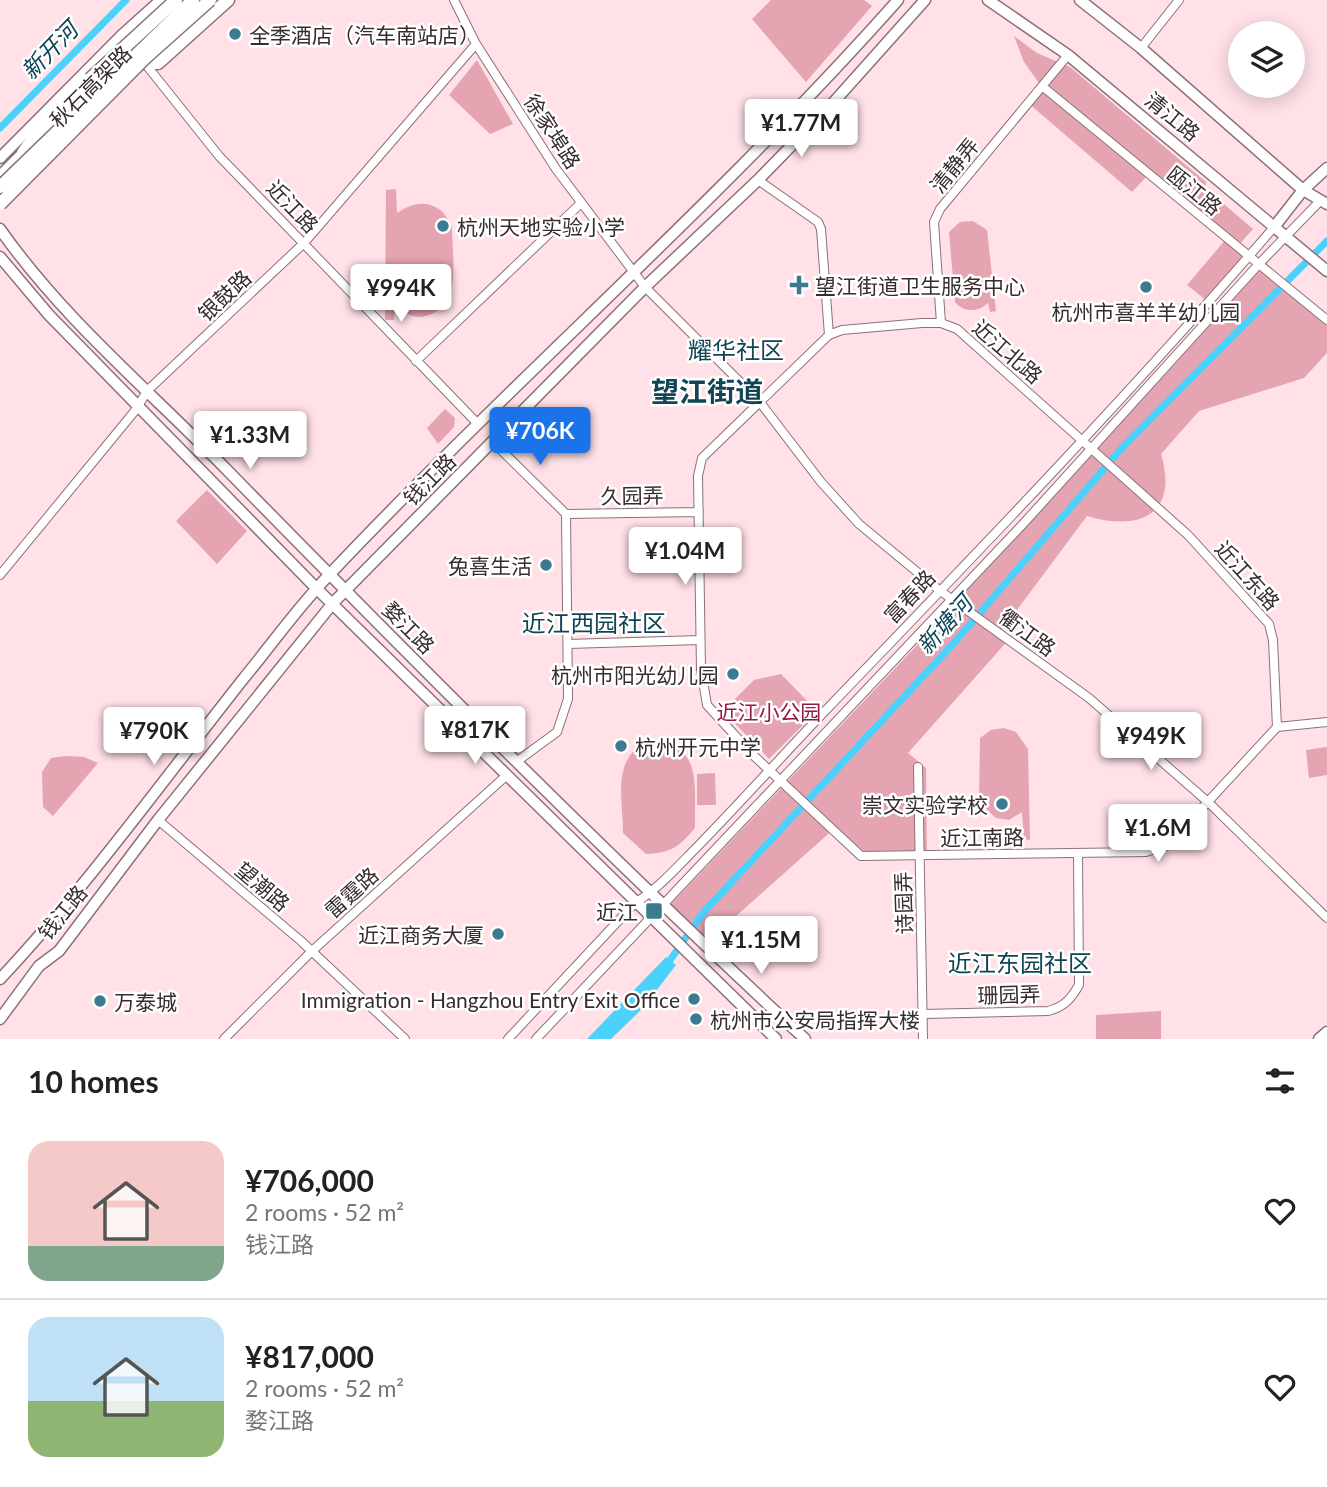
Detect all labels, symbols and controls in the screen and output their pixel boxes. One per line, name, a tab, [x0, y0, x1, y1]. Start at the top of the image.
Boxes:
water label: 新开河	[15, 13, 86, 85]
map controls	[1228, 21, 1305, 98]
button: layers	[1228, 21, 1305, 98]
place label: 全季酒店（汽车南站店）	[249, 22, 480, 47]
marker: 全季酒店（汽车南站店）	[227, 26, 243, 42]
street label: 秋石高架路	[44, 40, 136, 132]
street label: 清江路	[1141, 86, 1205, 146]
street label: 徐家埠路	[520, 89, 586, 173]
pin: ¥1.77M	[744, 100, 858, 159]
text: ¥1.77M	[761, 108, 841, 136]
street label: 清静弄	[924, 133, 984, 197]
street label: 瓯江路	[1163, 160, 1227, 220]
street label: 近江路	[262, 175, 324, 237]
place label: 杭州天地实验小学	[457, 214, 625, 239]
marker: 杭州天地实验小学	[435, 218, 451, 234]
street label: 银鼓路	[192, 264, 256, 326]
pin: ¥994K	[352, 264, 450, 324]
text: ¥994K	[366, 273, 436, 301]
place label: 望江街道卫生服务中心	[815, 273, 1025, 298]
marker: 望江街道卫生服务中心	[789, 275, 809, 295]
marker: 杭州市喜羊羊幼儿园	[1138, 279, 1154, 295]
place label: 杭州市喜羊羊幼儿园	[1052, 299, 1241, 324]
street label: 近江北路	[968, 314, 1048, 388]
district label: 耀华社区	[688, 335, 784, 364]
district label: 望江街道	[651, 374, 763, 408]
pin: ¥706K	[491, 407, 589, 467]
pin: ¥1.33M	[193, 412, 307, 471]
text: ¥706K	[505, 416, 575, 444]
text: ¥1.33M	[210, 420, 290, 448]
street label: 钱江路	[398, 448, 460, 510]
street label: 久园弄	[600, 482, 664, 508]
pin: ¥1.04M	[628, 528, 742, 587]
street label: 近江东路	[1211, 535, 1285, 615]
text: ¥1.04M	[645, 536, 725, 564]
place label: 兔喜生活	[448, 553, 532, 578]
marker: 兔喜生活	[538, 557, 554, 573]
street label: 富春路	[878, 564, 940, 628]
water label: 新塘河	[911, 586, 980, 659]
street label: 婺江路	[378, 596, 440, 658]
street label: 衢江路	[995, 603, 1061, 661]
district label: 近江西园社区	[522, 608, 666, 637]
place label: 杭州市阳光幼儿园	[551, 662, 719, 687]
marker: 杭州市阳光幼儿园	[725, 666, 741, 682]
park label: 近江小公园	[717, 699, 822, 724]
pin: ¥817K	[426, 706, 524, 766]
pin: ¥790K	[105, 708, 203, 767]
pin: ¥949K	[1102, 712, 1200, 772]
text: ¥817K	[440, 715, 510, 743]
text: ¥790K	[119, 716, 189, 744]
text: ¥949K	[1116, 721, 1186, 749]
place label: 杭州开元中学	[635, 734, 761, 759]
marker: 杭州开元中学	[613, 738, 629, 754]
place label: 崇文实验学校	[862, 792, 988, 817]
marker: 崇文实验学校	[994, 796, 1010, 812]
pin: ¥1.6M	[1109, 804, 1207, 864]
text: ¥1.6M	[1124, 813, 1192, 841]
street label: 近江南路	[940, 824, 1024, 850]
street label: 望潮路	[231, 856, 295, 916]
street label: 雷霆路	[319, 862, 383, 922]
street label: 诗园弄	[889, 871, 917, 935]
street label: 钱江路	[32, 880, 92, 944]
place label: 近江	[596, 899, 638, 924]
marker: 近江	[644, 901, 664, 921]
pin: ¥1.15M	[704, 916, 818, 976]
place label: 近江商务大厦	[358, 922, 484, 947]
text: ¥1.15M	[721, 925, 801, 953]
marker: 近江商务大厦	[490, 926, 506, 942]
district label: 近江东园社区	[948, 948, 1092, 977]
street label: 珊园弄	[977, 980, 1041, 1008]
place label: Immigration - Hangzhou Entry Exit Office	[301, 987, 680, 1012]
place label: 万泰城	[114, 989, 177, 1014]
marker: Immigration - Hangzhou Entry Exit Office	[686, 991, 702, 1007]
marker: 万泰城	[92, 993, 108, 1009]
place label: 杭州市公安局指挥大楼	[710, 1007, 920, 1032]
marker: 杭州市公安局指挥大楼	[688, 1011, 704, 1027]
icon: filters	[1261, 1062, 1299, 1100]
text: 10 homes	[28, 1063, 159, 1099]
text: ¥706,000	[245, 1162, 374, 1198]
icon: home	[84, 1169, 168, 1253]
icon: heart	[1261, 1192, 1299, 1230]
text: 2 rooms · 52 m²	[245, 1198, 404, 1226]
text: 钱江路	[245, 1230, 314, 1258]
text: ¥817,000	[245, 1338, 374, 1374]
icon: home	[84, 1345, 168, 1429]
icon: heart	[1261, 1368, 1299, 1406]
text: 2 rooms · 52 m²	[245, 1374, 404, 1402]
text: 婺江路	[245, 1406, 314, 1434]

